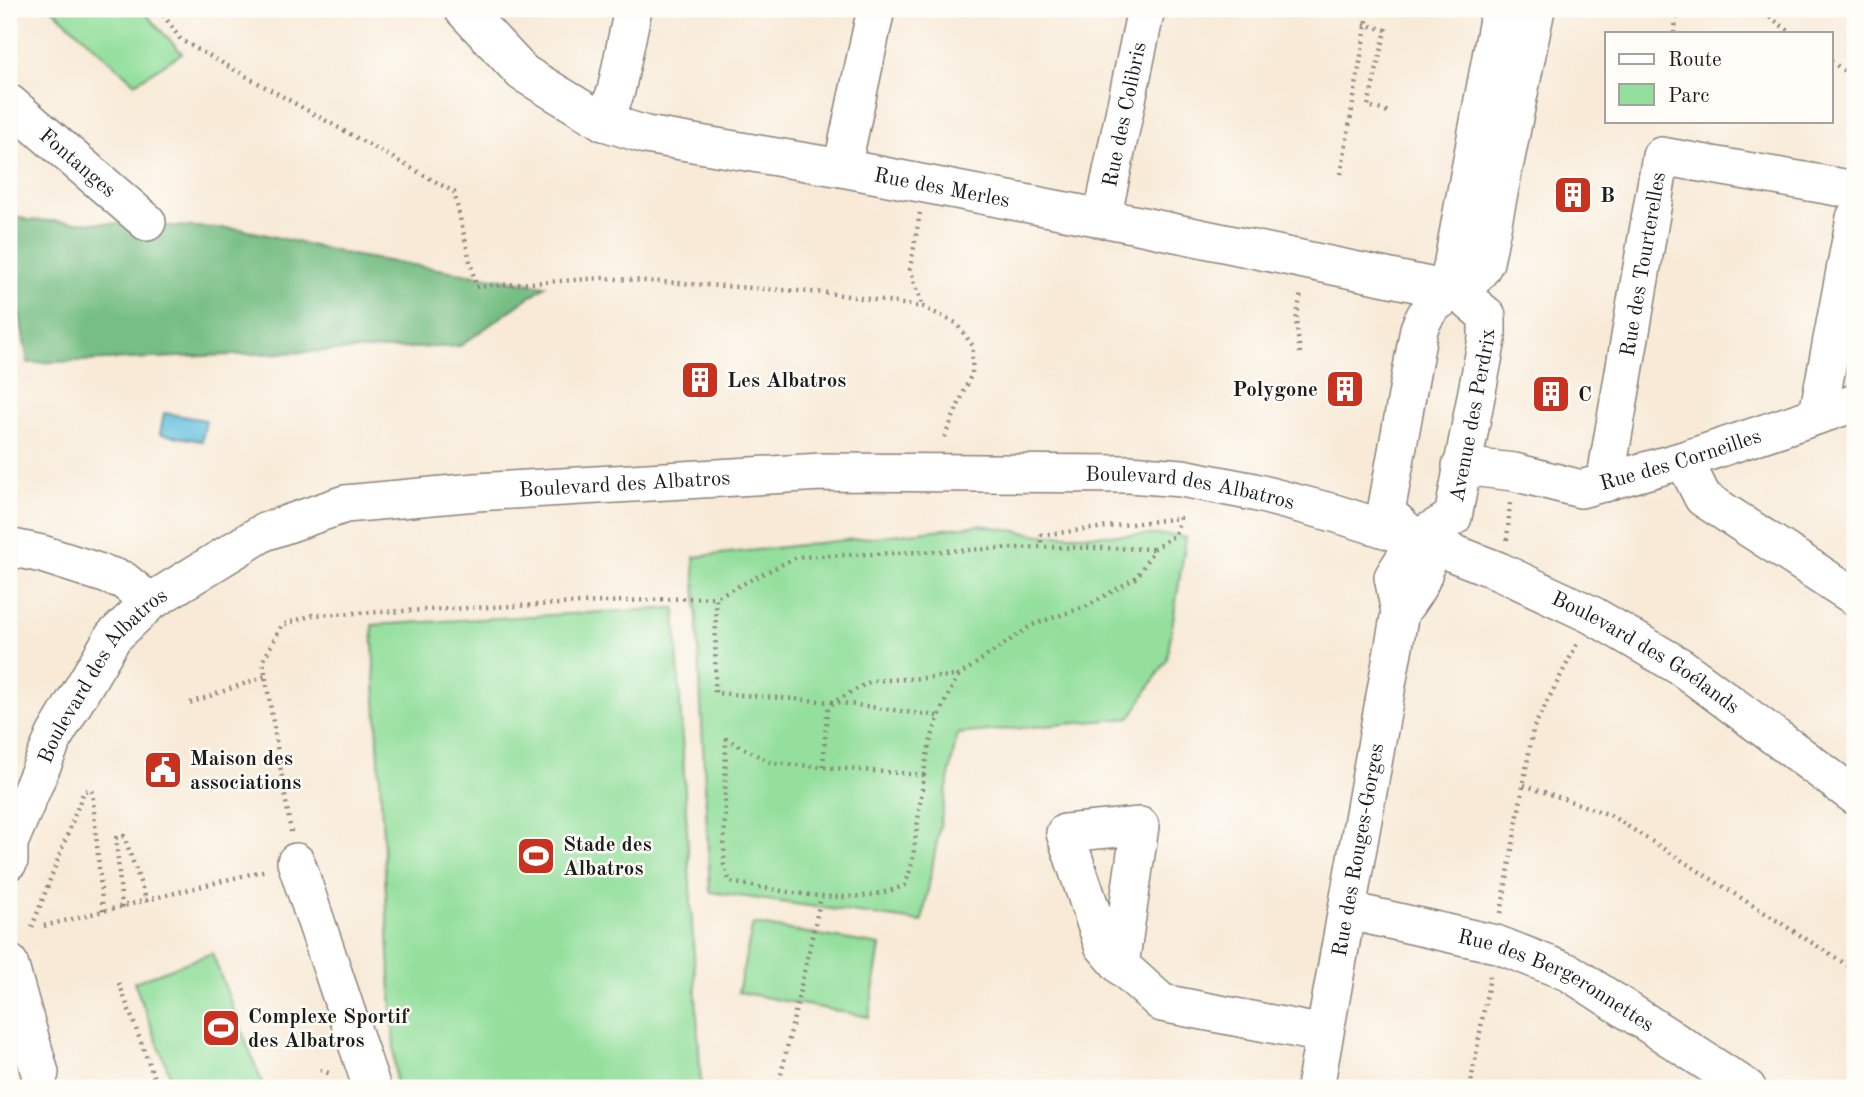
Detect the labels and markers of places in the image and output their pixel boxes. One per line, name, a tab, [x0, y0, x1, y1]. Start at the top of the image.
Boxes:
building icon: B	[1552, 174, 1594, 216]
place label: B	[1600, 186, 1615, 207]
building icon: Les Albatros	[679, 359, 721, 401]
building icon: Polygone	[1324, 368, 1366, 410]
place label: Les Albatros	[727, 371, 846, 392]
building icon: C	[1530, 373, 1572, 415]
place label: Polygone	[1232, 380, 1318, 401]
place label: C	[1578, 385, 1592, 406]
public building icon: Maison des associations	[142, 749, 184, 791]
place label: Maison des associations	[190, 749, 301, 794]
sports icon: Stade des Albatros	[515, 835, 557, 877]
place label: Stade des Albatros	[563, 835, 652, 880]
sports icon: Complexe Sportif des Albatros	[200, 1007, 242, 1049]
place label: Complexe Sportif des Albatros	[248, 1007, 410, 1052]

